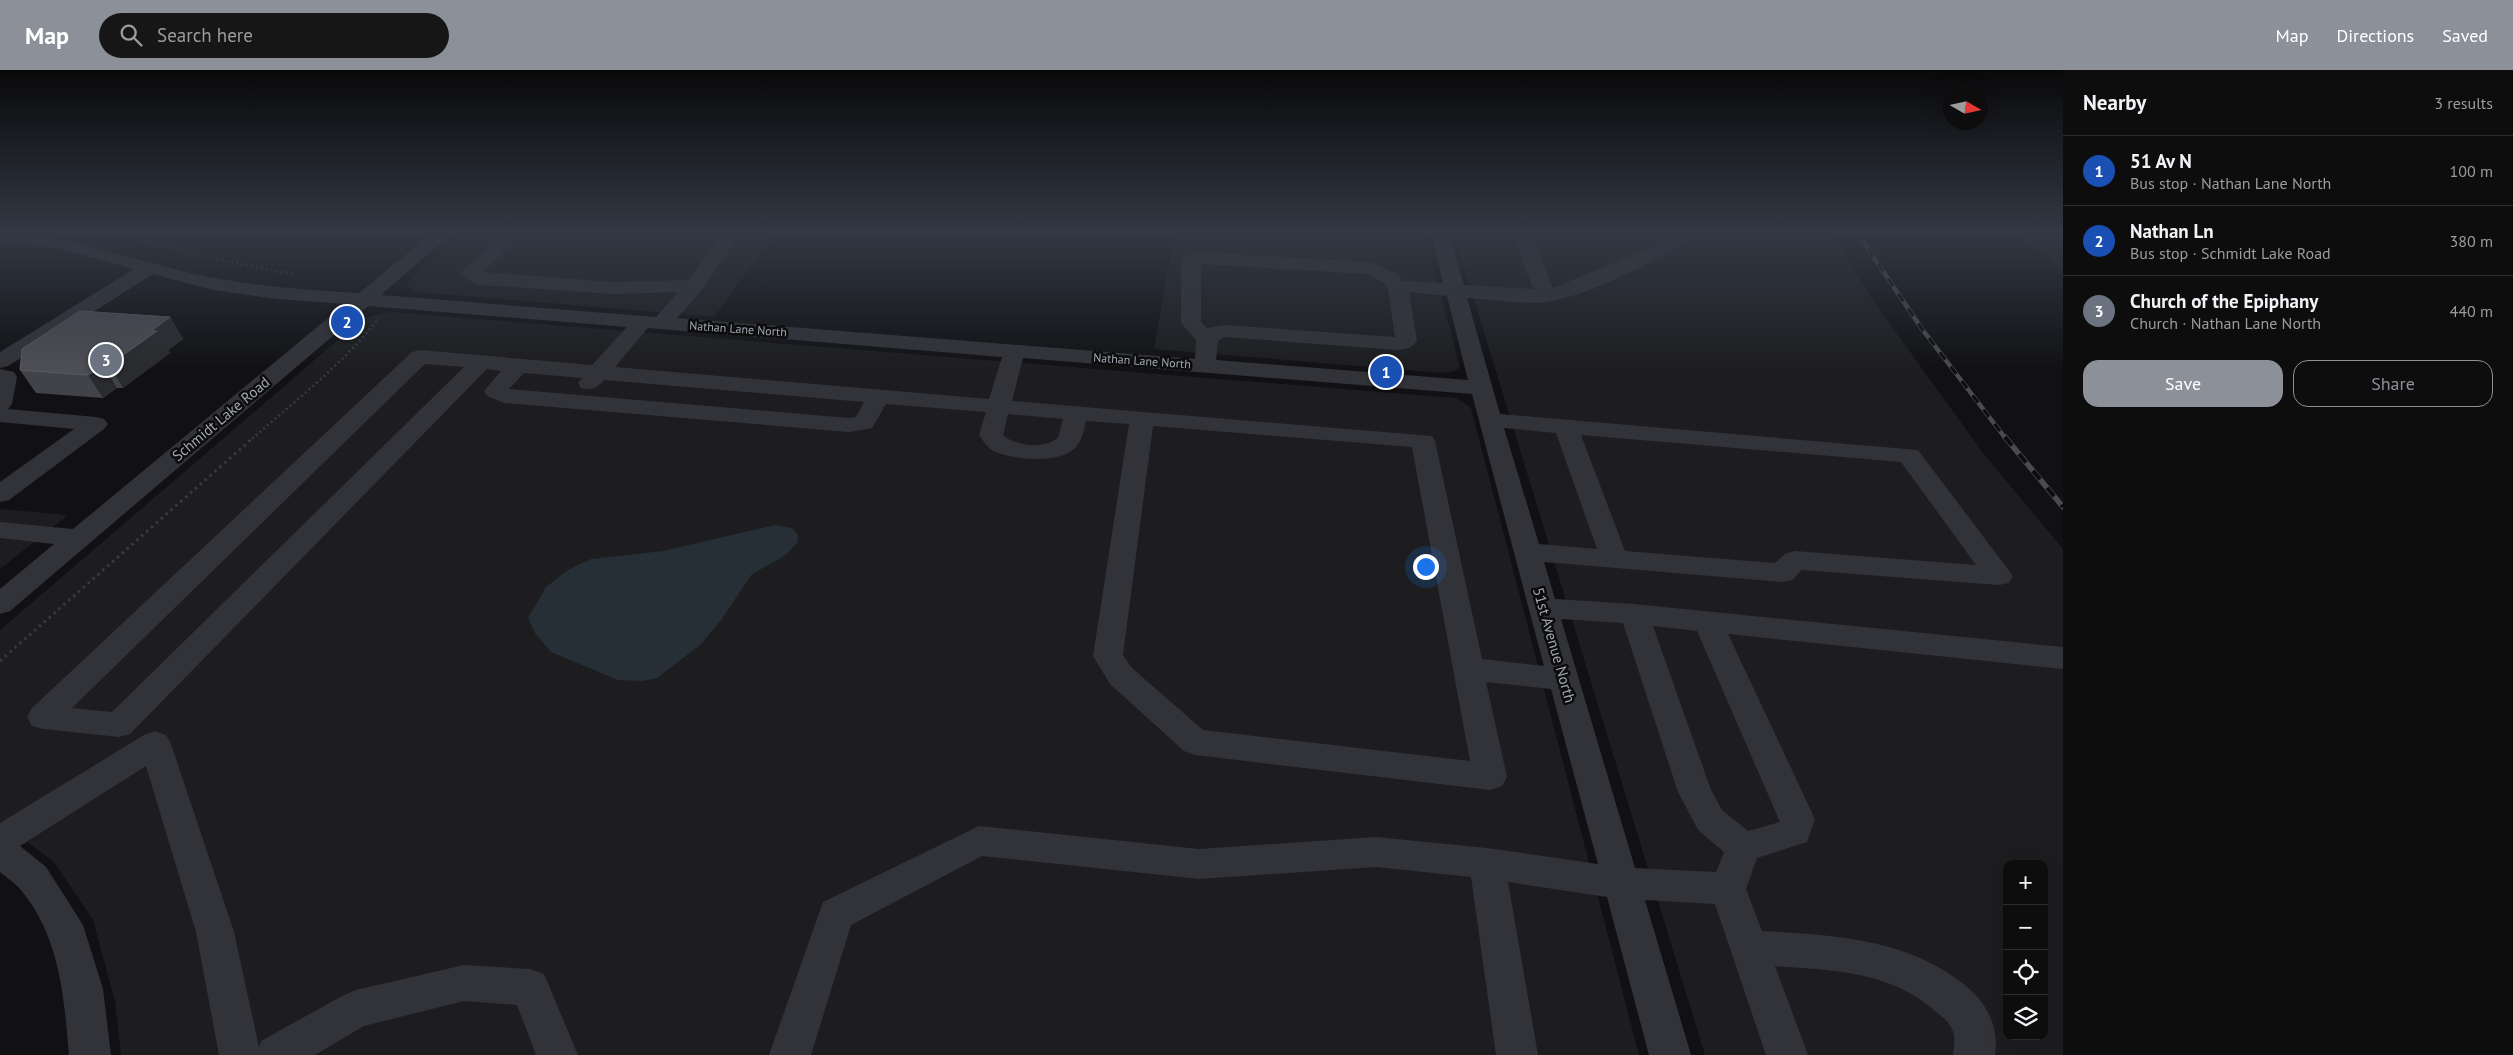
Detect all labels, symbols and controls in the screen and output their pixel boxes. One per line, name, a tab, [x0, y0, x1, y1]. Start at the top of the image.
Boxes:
search box	[99, 13, 449, 58]
text: Map	[25, 20, 69, 51]
icon: search	[117, 21, 145, 49]
text: Search here	[157, 23, 253, 47]
text: Map	[2276, 24, 2308, 47]
text: Directions	[2336, 24, 2414, 47]
text: Saved	[2442, 24, 2488, 47]
north arrow	[1943, 85, 1988, 130]
text: Nearby	[2083, 89, 2146, 116]
text: 3 results	[2434, 93, 2493, 113]
text: 51 Av N	[2130, 149, 2192, 173]
text: 1	[2094, 161, 2104, 181]
text: 100 m	[2450, 161, 2493, 181]
text: Bus stop · Nathan Lane North	[2130, 173, 2331, 193]
text: Nathan Ln	[2130, 219, 2214, 243]
text: 2	[2094, 231, 2104, 251]
text: 380 m	[2450, 231, 2493, 251]
text: Bus stop · Schmidt Lake Road	[2130, 243, 2331, 263]
text: Church of the Epiphany	[2130, 289, 2318, 313]
text: 3	[2094, 301, 2104, 321]
text: 440 m	[2450, 301, 2493, 321]
pin: 2	[331, 303, 363, 341]
text: Church · Nathan Lane North	[2130, 313, 2321, 333]
street label: Nathan Lane North	[689, 318, 787, 339]
pin: 3	[90, 341, 122, 379]
street label: Nathan Lane North	[1093, 350, 1191, 371]
pin: 1	[1370, 353, 1402, 391]
button: Save	[2083, 360, 2283, 407]
button: Share	[2293, 360, 2493, 407]
street label: Schmidt Lake Road	[168, 372, 273, 465]
your location	[1413, 554, 1439, 580]
street label: 51st Avenue North	[1529, 585, 1580, 705]
map controls	[2003, 860, 2048, 1040]
button: +	[2003, 860, 2048, 905]
button: −	[2003, 905, 2048, 950]
button: locate	[2003, 950, 2048, 995]
button: layers	[2003, 995, 2048, 1040]

